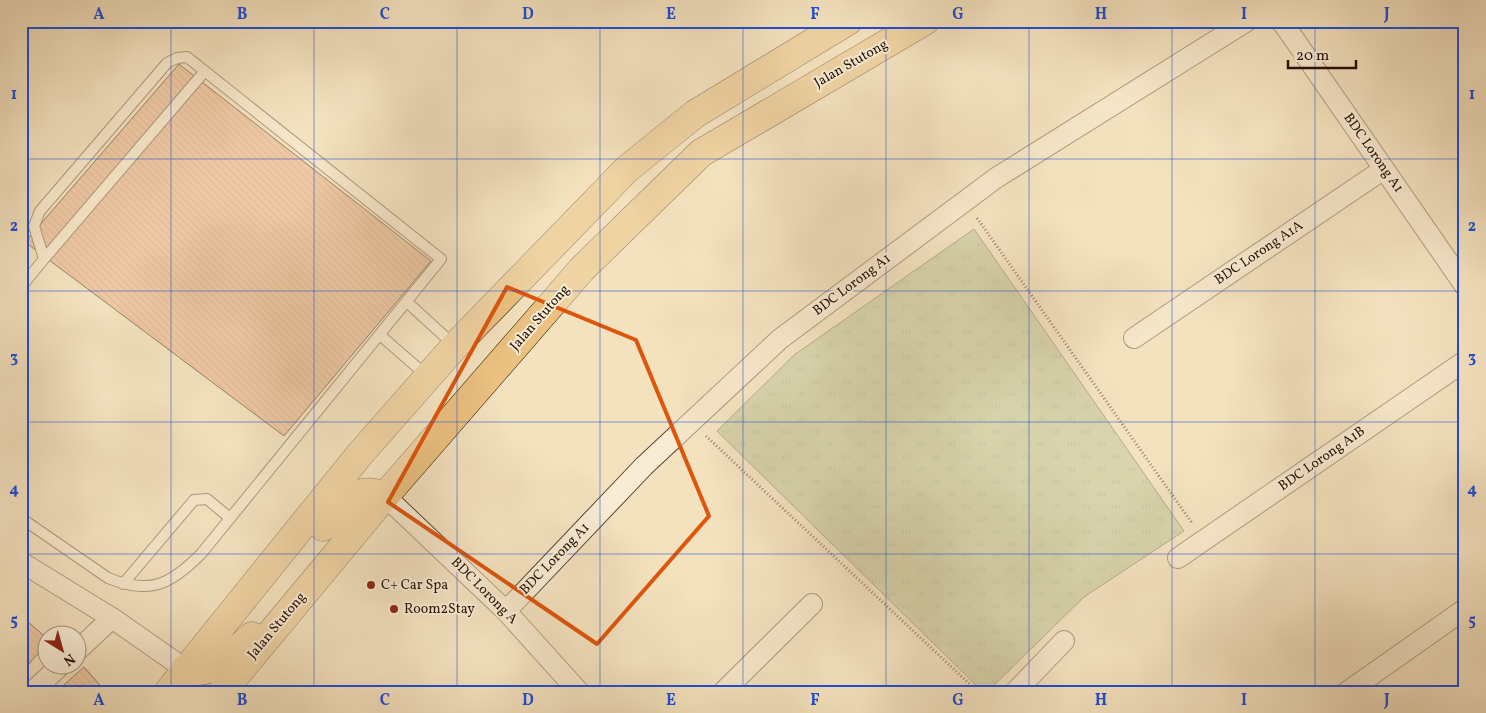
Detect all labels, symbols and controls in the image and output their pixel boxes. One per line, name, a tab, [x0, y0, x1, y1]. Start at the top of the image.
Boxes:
text: A	[93, 4, 105, 26]
text: B	[237, 4, 248, 26]
text: C	[380, 4, 390, 26]
text: D	[522, 4, 534, 26]
text: E	[666, 4, 676, 26]
text: F	[810, 4, 820, 26]
text: G	[952, 4, 964, 26]
text: H	[1095, 4, 1107, 26]
text: I	[1241, 4, 1247, 26]
text: J	[1383, 4, 1390, 26]
street label: Jalan Stutong	[811, 35, 891, 93]
scale bar	[1288, 38, 1356, 70]
text: 20 m	[1296, 46, 1329, 67]
text: 1	[11, 84, 17, 106]
text: 1	[1469, 84, 1475, 106]
street label: BDC Lorong A1	[1339, 109, 1407, 197]
text: 2	[10, 216, 18, 238]
street label: BDC Lorong A1A	[1211, 216, 1307, 290]
text: 2	[1468, 216, 1476, 238]
street label: BDC Lorong A1	[809, 249, 895, 321]
street label: Jalan Stutong	[506, 281, 574, 355]
text: 3	[10, 347, 18, 369]
text: 3	[1468, 347, 1476, 369]
street label: BDC Lorong A1B	[1275, 422, 1369, 496]
text: 4	[9, 479, 19, 501]
text: 4	[1467, 479, 1477, 501]
street label: BDC Lorong A1	[516, 519, 594, 599]
street label: BDC Lorong A	[446, 553, 522, 629]
place label: C+ Car Spa	[381, 576, 448, 595]
marker: C+ Car Spa	[365, 579, 377, 591]
street label: Jalan Stutong	[243, 588, 311, 664]
place label: Room2Stay	[404, 600, 475, 619]
marker: Room2Stay	[388, 603, 400, 615]
text: 5	[10, 610, 18, 632]
text: 5	[1468, 610, 1476, 632]
north arrow	[38, 626, 88, 676]
text: N	[59, 649, 79, 670]
text: A	[93, 690, 105, 712]
text: B	[237, 690, 248, 712]
text: C	[380, 690, 390, 712]
text: D	[522, 690, 534, 712]
text: E	[666, 690, 676, 712]
text: F	[810, 690, 820, 712]
text: G	[952, 690, 964, 712]
text: H	[1095, 690, 1107, 712]
text: I	[1241, 690, 1247, 712]
text: J	[1383, 690, 1390, 712]

